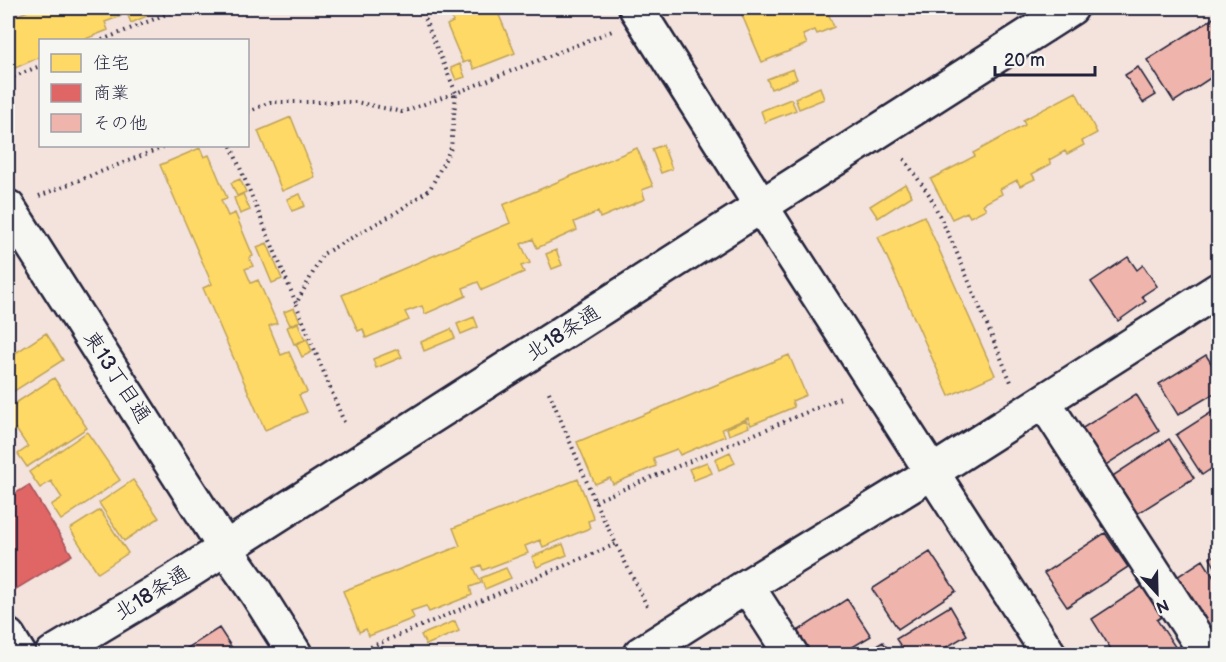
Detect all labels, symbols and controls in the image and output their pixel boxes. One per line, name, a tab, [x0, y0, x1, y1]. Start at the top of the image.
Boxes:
legend	[39, 39, 249, 147]
scale bar	[995, 39, 1096, 77]
text: 20 m	[1004, 50, 1045, 71]
text: 住宅	[93, 53, 129, 74]
text: 商業	[93, 83, 129, 104]
text: その他	[93, 113, 147, 134]
street label: 北18条通	[521, 300, 605, 366]
street label: 東13丁目通	[78, 326, 156, 428]
street label: 北18条通	[110, 560, 194, 626]
north arrow	[1127, 563, 1187, 623]
text: N	[1153, 594, 1171, 617]

